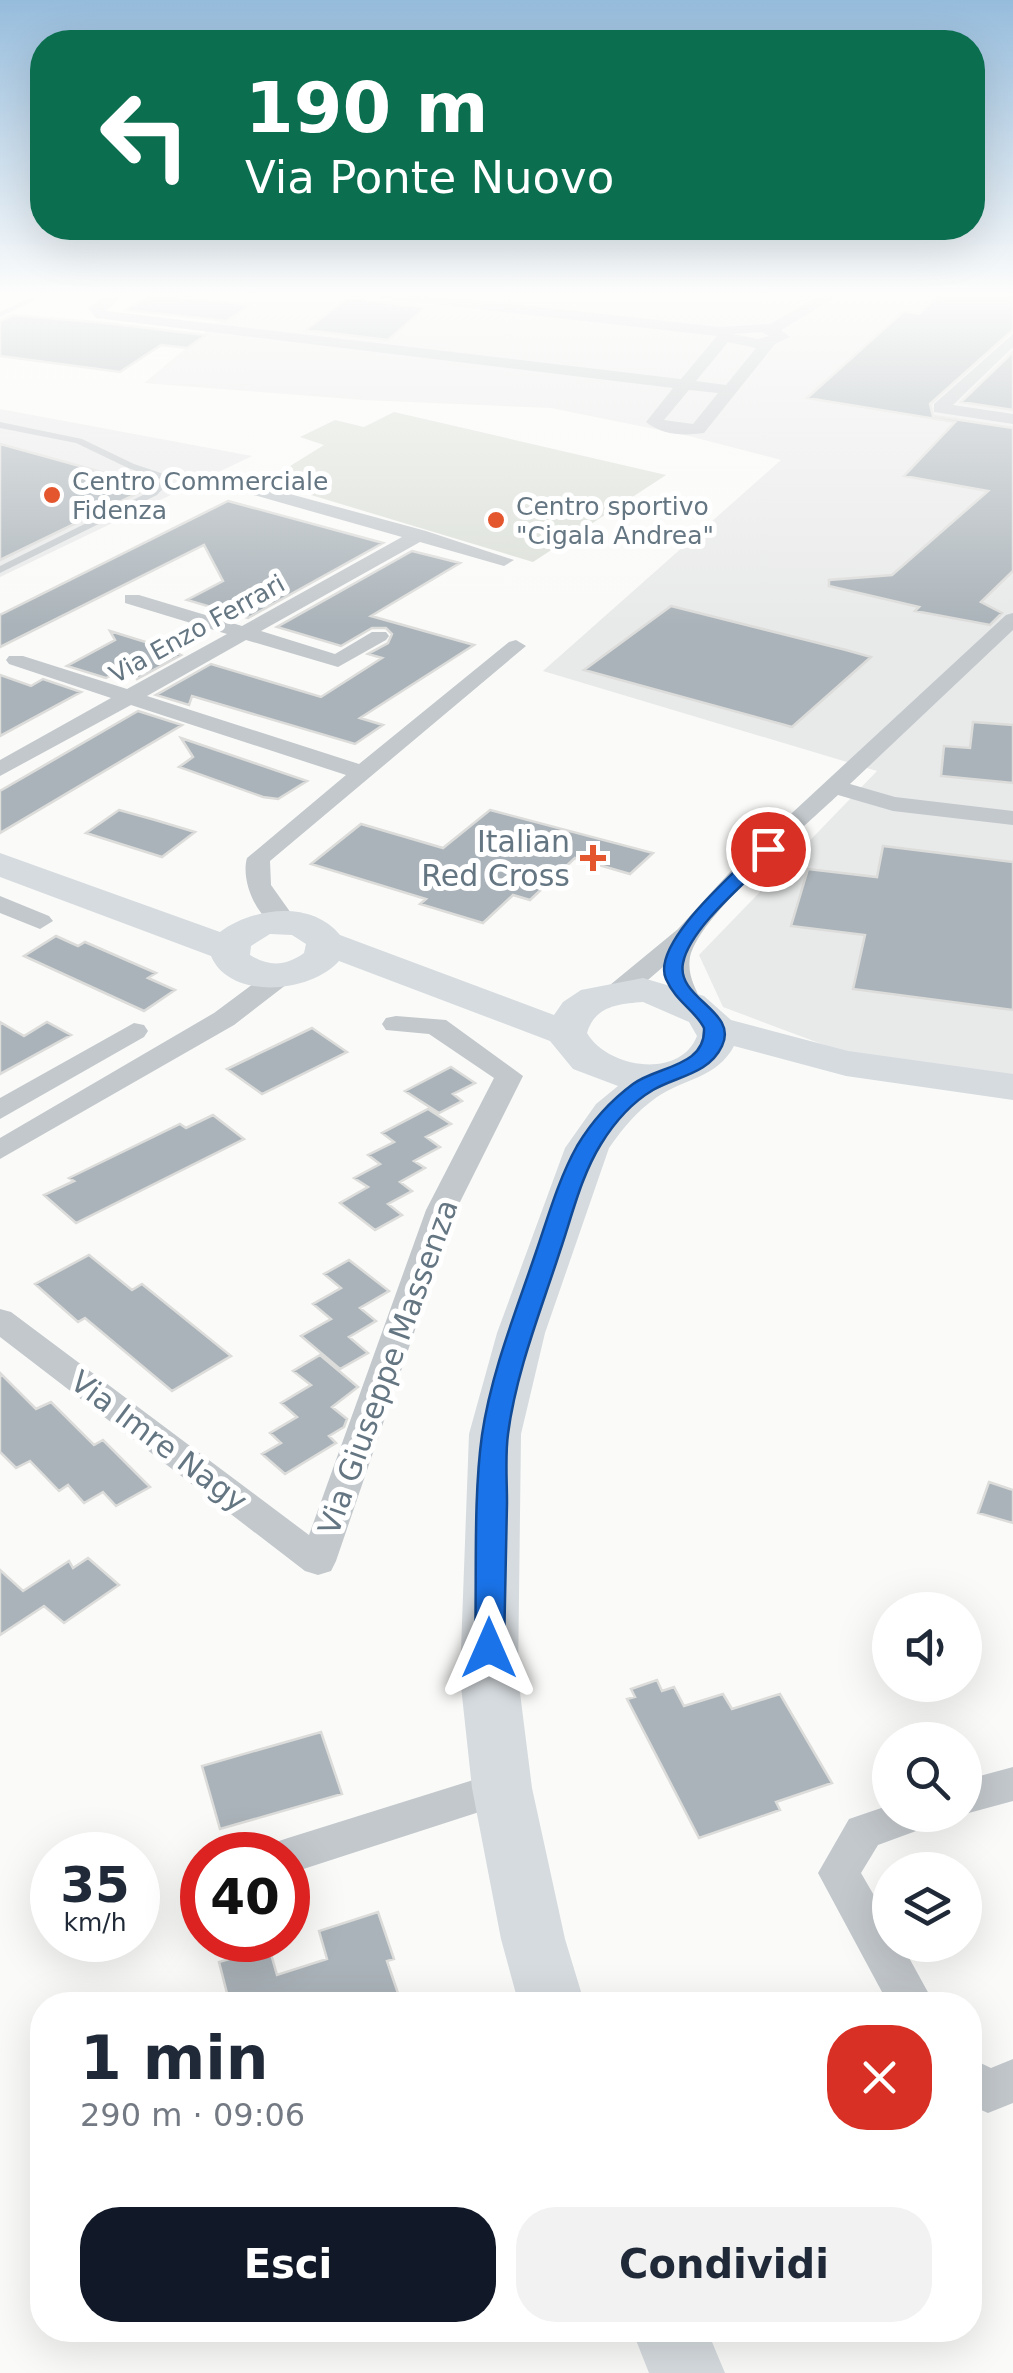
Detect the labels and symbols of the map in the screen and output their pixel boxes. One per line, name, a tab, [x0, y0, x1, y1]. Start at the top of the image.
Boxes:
place label: Centro Commerciale Fidenza	[72, 467, 328, 525]
marker: Centro Commerciale Fidenza	[41, 484, 63, 506]
place label: Centro sportivo "Cigala Andrea"	[516, 492, 714, 550]
marker: Centro sportivo "Cigala Andrea"	[485, 509, 507, 531]
street label: Via Enzo Ferrari	[104, 569, 290, 689]
pin	[726, 807, 811, 892]
place label: Italian Red Cross	[421, 824, 570, 893]
marker: Italian Red Cross	[580, 845, 606, 871]
street label: Via Giuseppe Massenza	[311, 1195, 465, 1539]
street label: Via Imre Nagy	[64, 1363, 254, 1519]
position arrow	[437, 1596, 541, 1700]
speed limit sign: 40	[180, 1832, 310, 1962]

